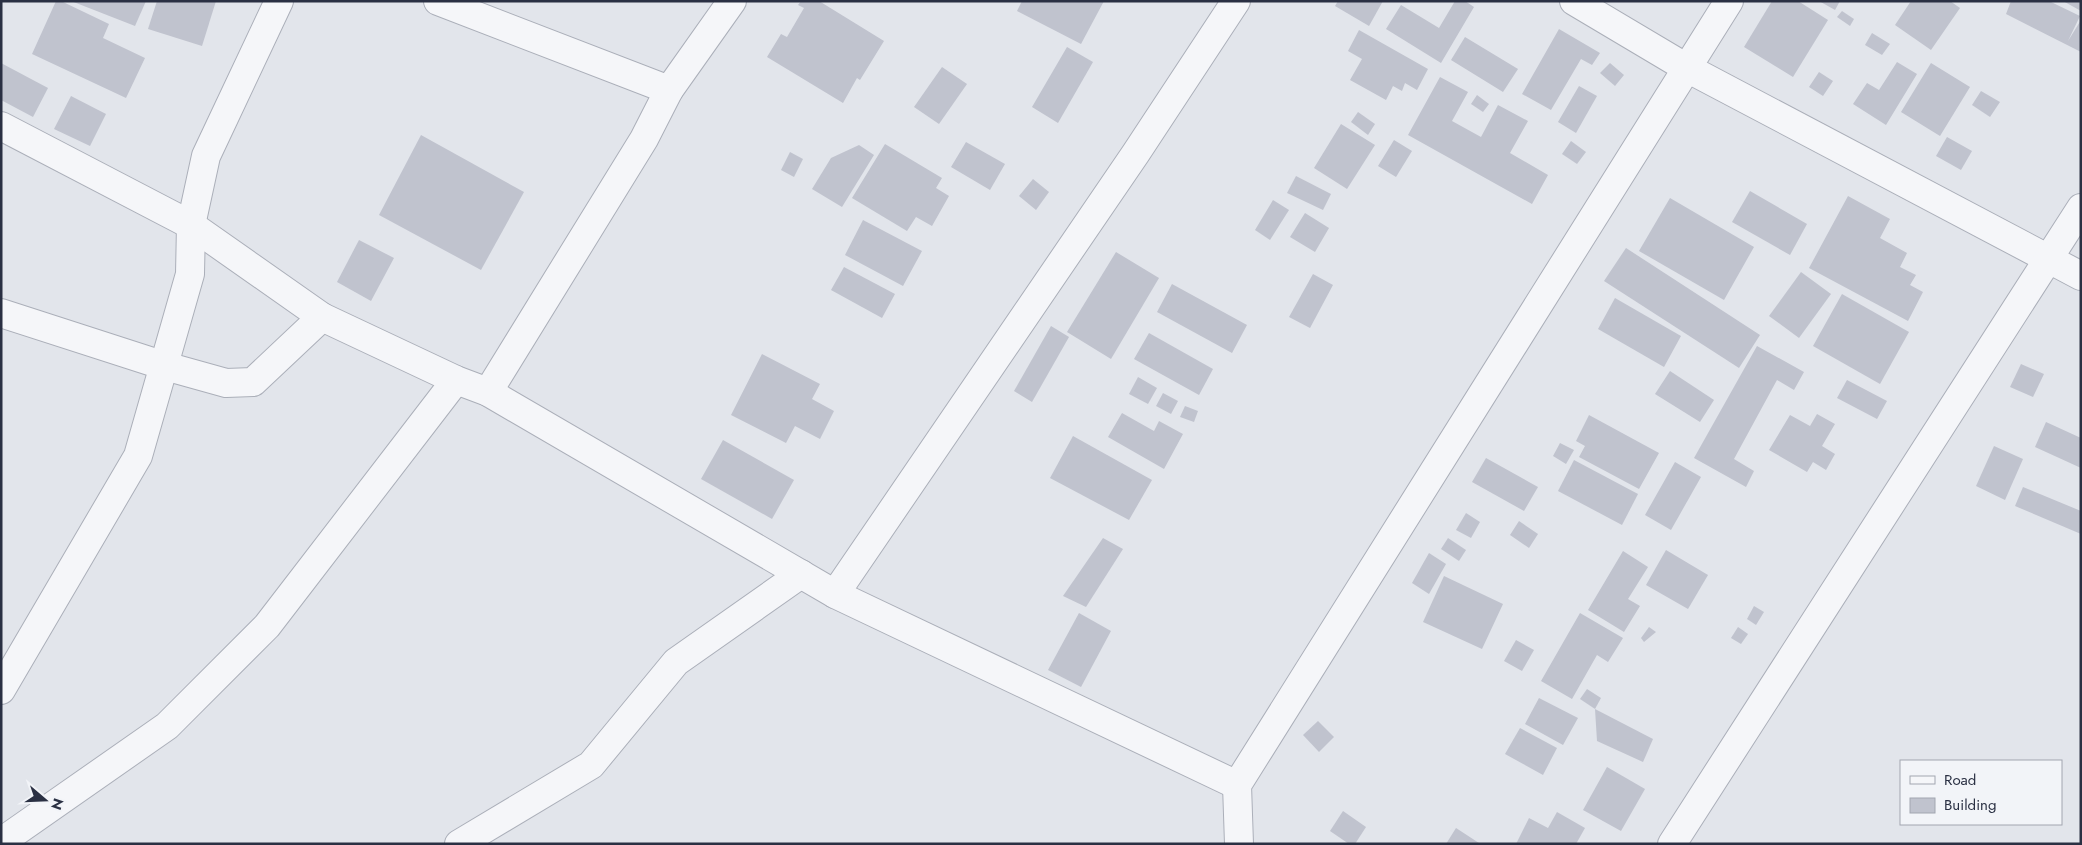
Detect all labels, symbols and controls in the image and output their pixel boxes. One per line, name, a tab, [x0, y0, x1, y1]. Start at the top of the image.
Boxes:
legend	[1900, 760, 2062, 825]
text: Road	[1944, 769, 1976, 791]
north arrow	[20, 775, 70, 825]
text: Building	[1944, 794, 1996, 816]
text: N	[46, 796, 69, 813]

